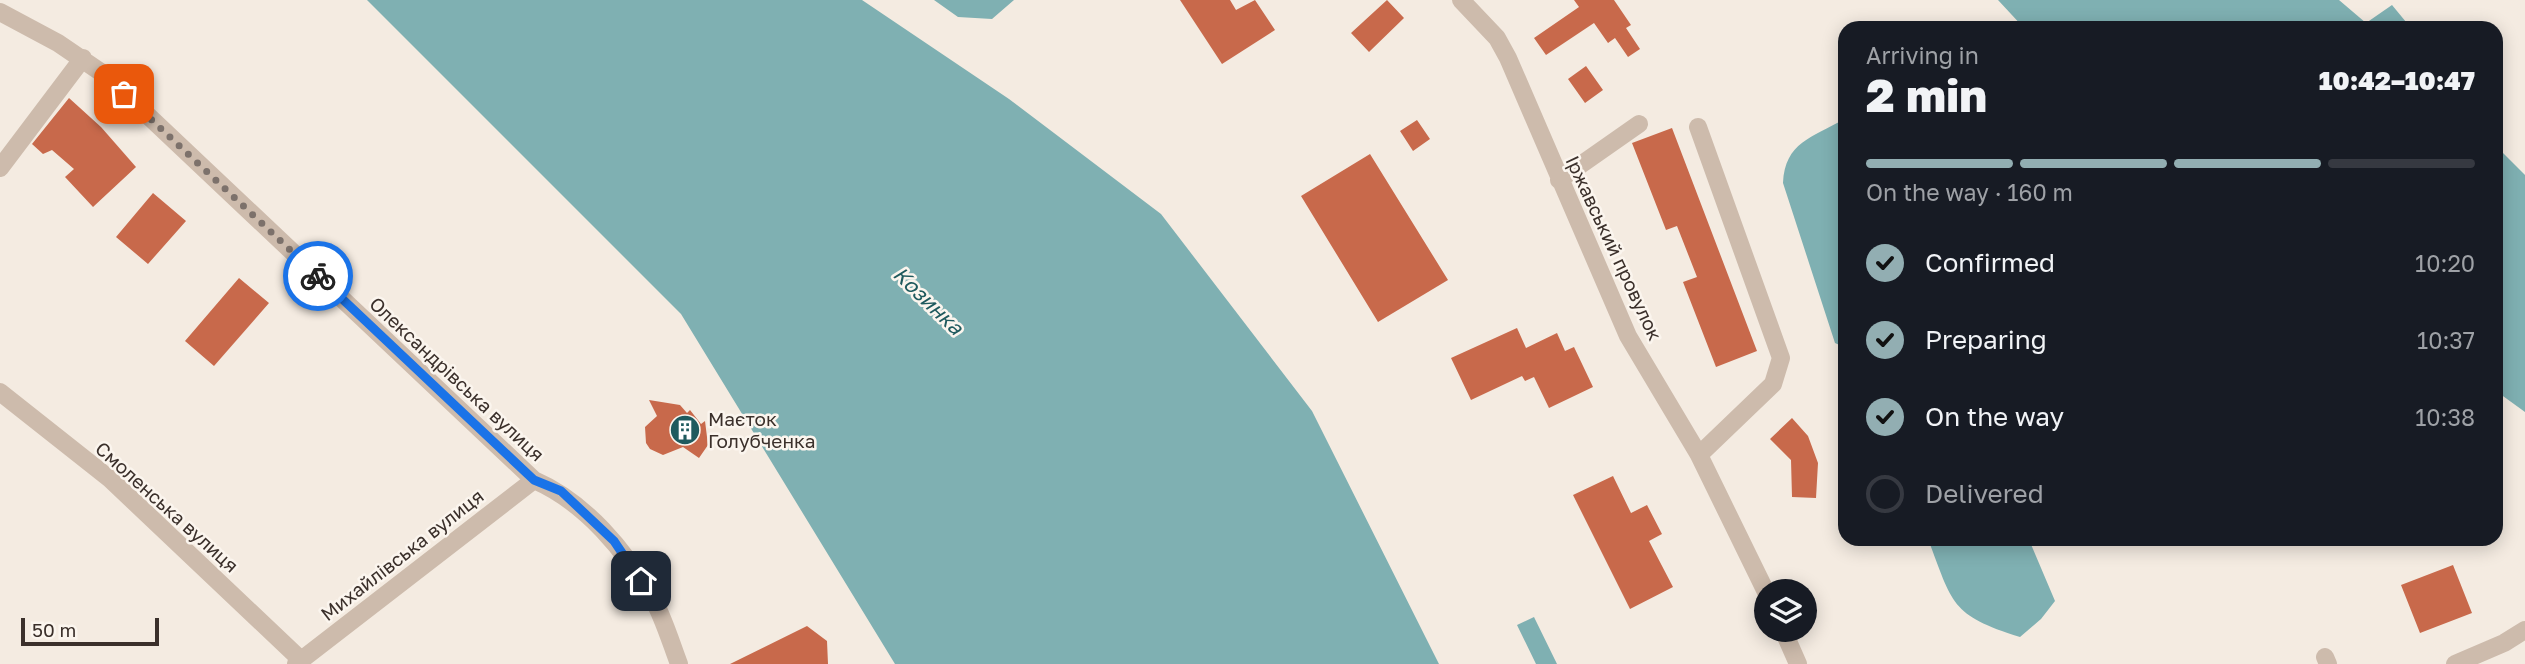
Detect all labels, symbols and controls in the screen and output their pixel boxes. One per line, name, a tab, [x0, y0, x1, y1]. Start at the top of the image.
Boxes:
text: Arriving in	[1866, 41, 1979, 69]
pin	[94, 64, 154, 124]
text: 10:42–10:47	[2319, 65, 2475, 96]
text: 2 min	[1866, 67, 1987, 122]
icon: bag	[105, 75, 143, 113]
street label: Іржавський провулок	[1561, 152, 1667, 344]
text: On the way · 160 m	[1866, 178, 2073, 206]
courier	[283, 241, 353, 311]
icon: check	[1866, 244, 1904, 282]
text: Confirmed	[1925, 247, 2055, 278]
text: 10:20	[2415, 249, 2475, 277]
icon: bike	[299, 257, 337, 295]
water label: Козинка	[888, 261, 970, 341]
street label: Олександрівська вулиця	[365, 292, 549, 466]
icon: check	[1866, 321, 1904, 359]
text: Preparing	[1925, 324, 2047, 355]
text: 10:37	[2417, 326, 2475, 354]
icon: check	[1866, 398, 1904, 436]
text: On the way	[1925, 401, 2064, 432]
text: 10:38	[2415, 403, 2475, 431]
place label: Маєток Голубченка	[708, 407, 815, 452]
building icon: Маєток Голубченка	[668, 413, 702, 447]
street label: Смоленська вулиця	[91, 436, 243, 577]
text: Delivered	[1925, 478, 2044, 509]
street label: Михайлівська вулиця	[316, 484, 488, 625]
pin	[611, 551, 671, 611]
icon: home	[622, 562, 660, 600]
map controls	[1754, 579, 1817, 642]
button: layers	[1754, 579, 1817, 642]
scale bar	[21, 615, 159, 647]
text: 50 m	[32, 618, 76, 641]

